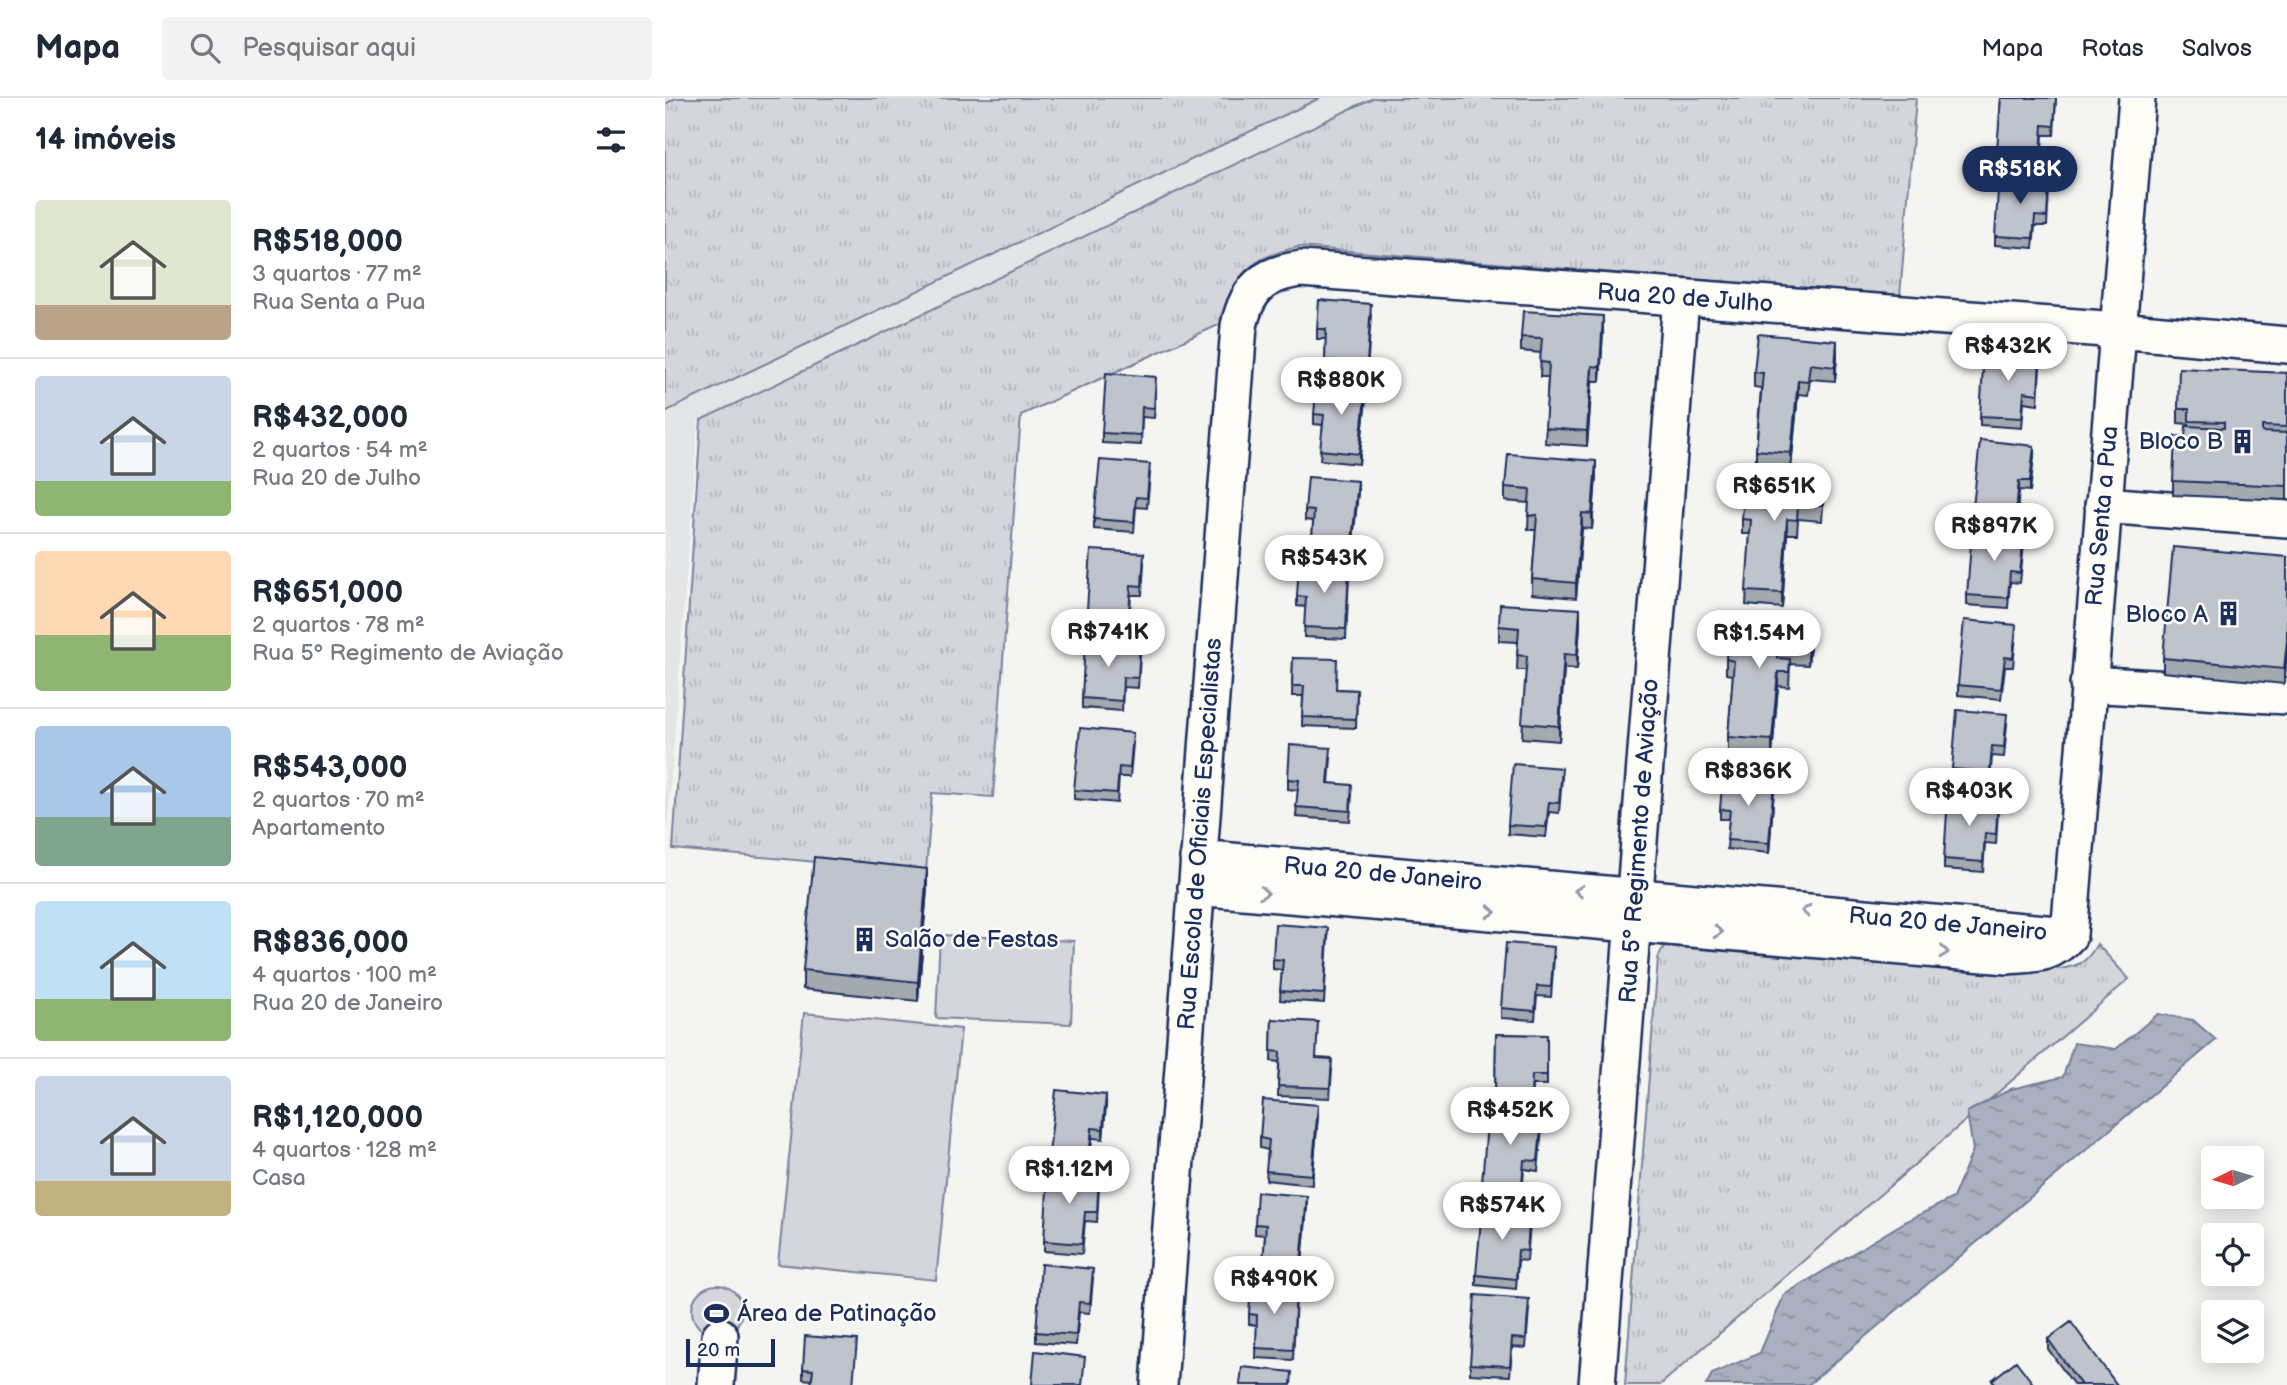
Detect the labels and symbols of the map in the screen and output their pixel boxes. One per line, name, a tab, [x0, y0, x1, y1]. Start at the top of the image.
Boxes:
pin: R$518K	[1963, 146, 2077, 206]
street label: Rua 20 de Julho	[1596, 277, 1774, 319]
pin: R$432K	[1951, 324, 2065, 383]
pin: R$880K	[1284, 358, 1398, 417]
street label: Rua Senta a Pua	[2080, 425, 2124, 607]
place label: Bloco B	[2138, 427, 2223, 456]
building icon: Bloco B	[2229, 427, 2257, 455]
pin: R$651K	[1717, 464, 1831, 523]
pin: R$897K	[1937, 504, 2051, 563]
pin: R$543K	[1267, 536, 1381, 595]
place label: Bloco A	[2125, 600, 2208, 629]
building icon: Bloco A	[2214, 600, 2242, 628]
pin: R$741K	[1051, 610, 1165, 669]
pin: R$1.54M	[1694, 610, 1824, 670]
street label: Rua Escola de Oficiais Especialistas	[1172, 637, 1228, 1031]
street label: Rua 5º Regimento de Aviação	[1613, 678, 1665, 1004]
pin: R$836K	[1691, 748, 1805, 808]
pin: R$403K	[1912, 768, 2026, 828]
street label: Rua 20 de Janeiro	[1282, 851, 1484, 897]
one-way arrow	[1573, 884, 1584, 899]
one-way arrow	[1259, 885, 1270, 900]
street label: Rua 20 de Janeiro	[1847, 901, 2049, 947]
one-way arrow	[1486, 904, 1497, 919]
one-way arrow	[1800, 904, 1811, 919]
one-way arrow	[1713, 924, 1724, 939]
building icon: Salão de Festas	[851, 925, 879, 953]
place label: Salão de Festas	[885, 925, 1059, 954]
one-way arrow	[1939, 944, 1950, 959]
pin: R$452K	[1453, 1088, 1567, 1147]
pin: R$1.12M	[1004, 1146, 1134, 1206]
north arrow	[2201, 1146, 2265, 1209]
pin: R$574K	[1445, 1182, 1559, 1242]
pin: R$490K	[1217, 1256, 1331, 1316]
place label: Área de Patinação	[737, 1298, 937, 1328]
sports icon: Área de Patinação	[703, 1299, 731, 1327]
scale bar	[686, 1336, 775, 1368]

